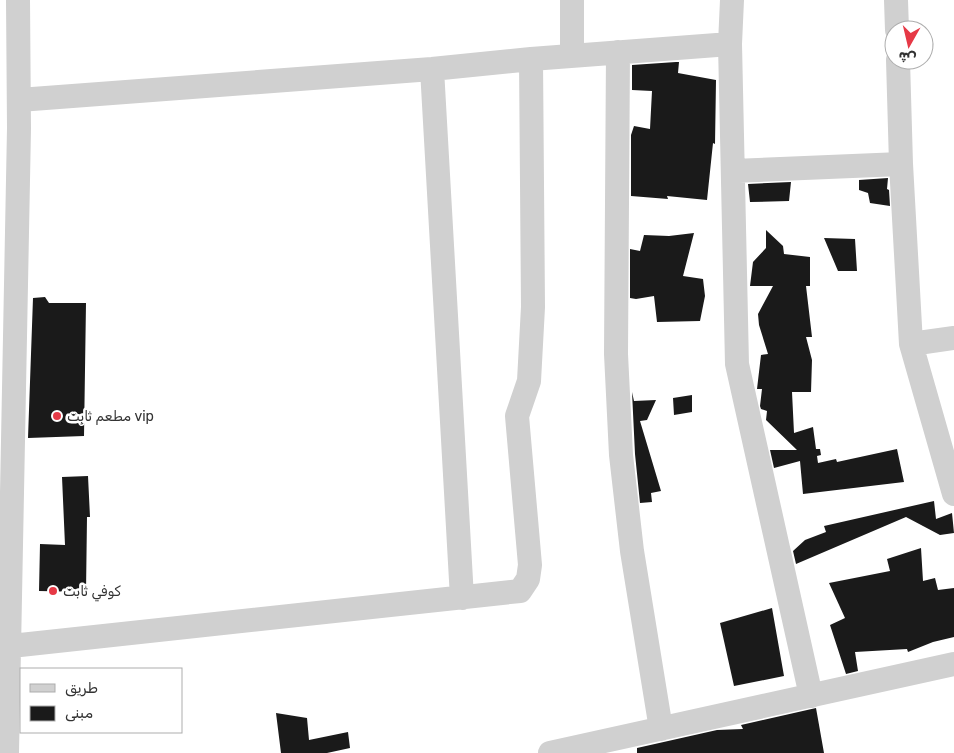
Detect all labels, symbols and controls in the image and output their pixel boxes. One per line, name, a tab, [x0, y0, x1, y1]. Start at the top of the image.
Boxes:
north arrow	[884, 20, 934, 70]
text: ش	[897, 48, 917, 67]
place label: مطعم ثابت vip	[67, 408, 154, 425]
marker: مطعم ثابت vip	[51, 410, 63, 422]
place label: كوفي ثابت	[63, 583, 121, 602]
marker: كوفي ثابت	[47, 585, 59, 597]
legend	[20, 668, 182, 733]
text: طريق	[65, 679, 98, 697]
text: مبنى	[65, 704, 93, 722]

